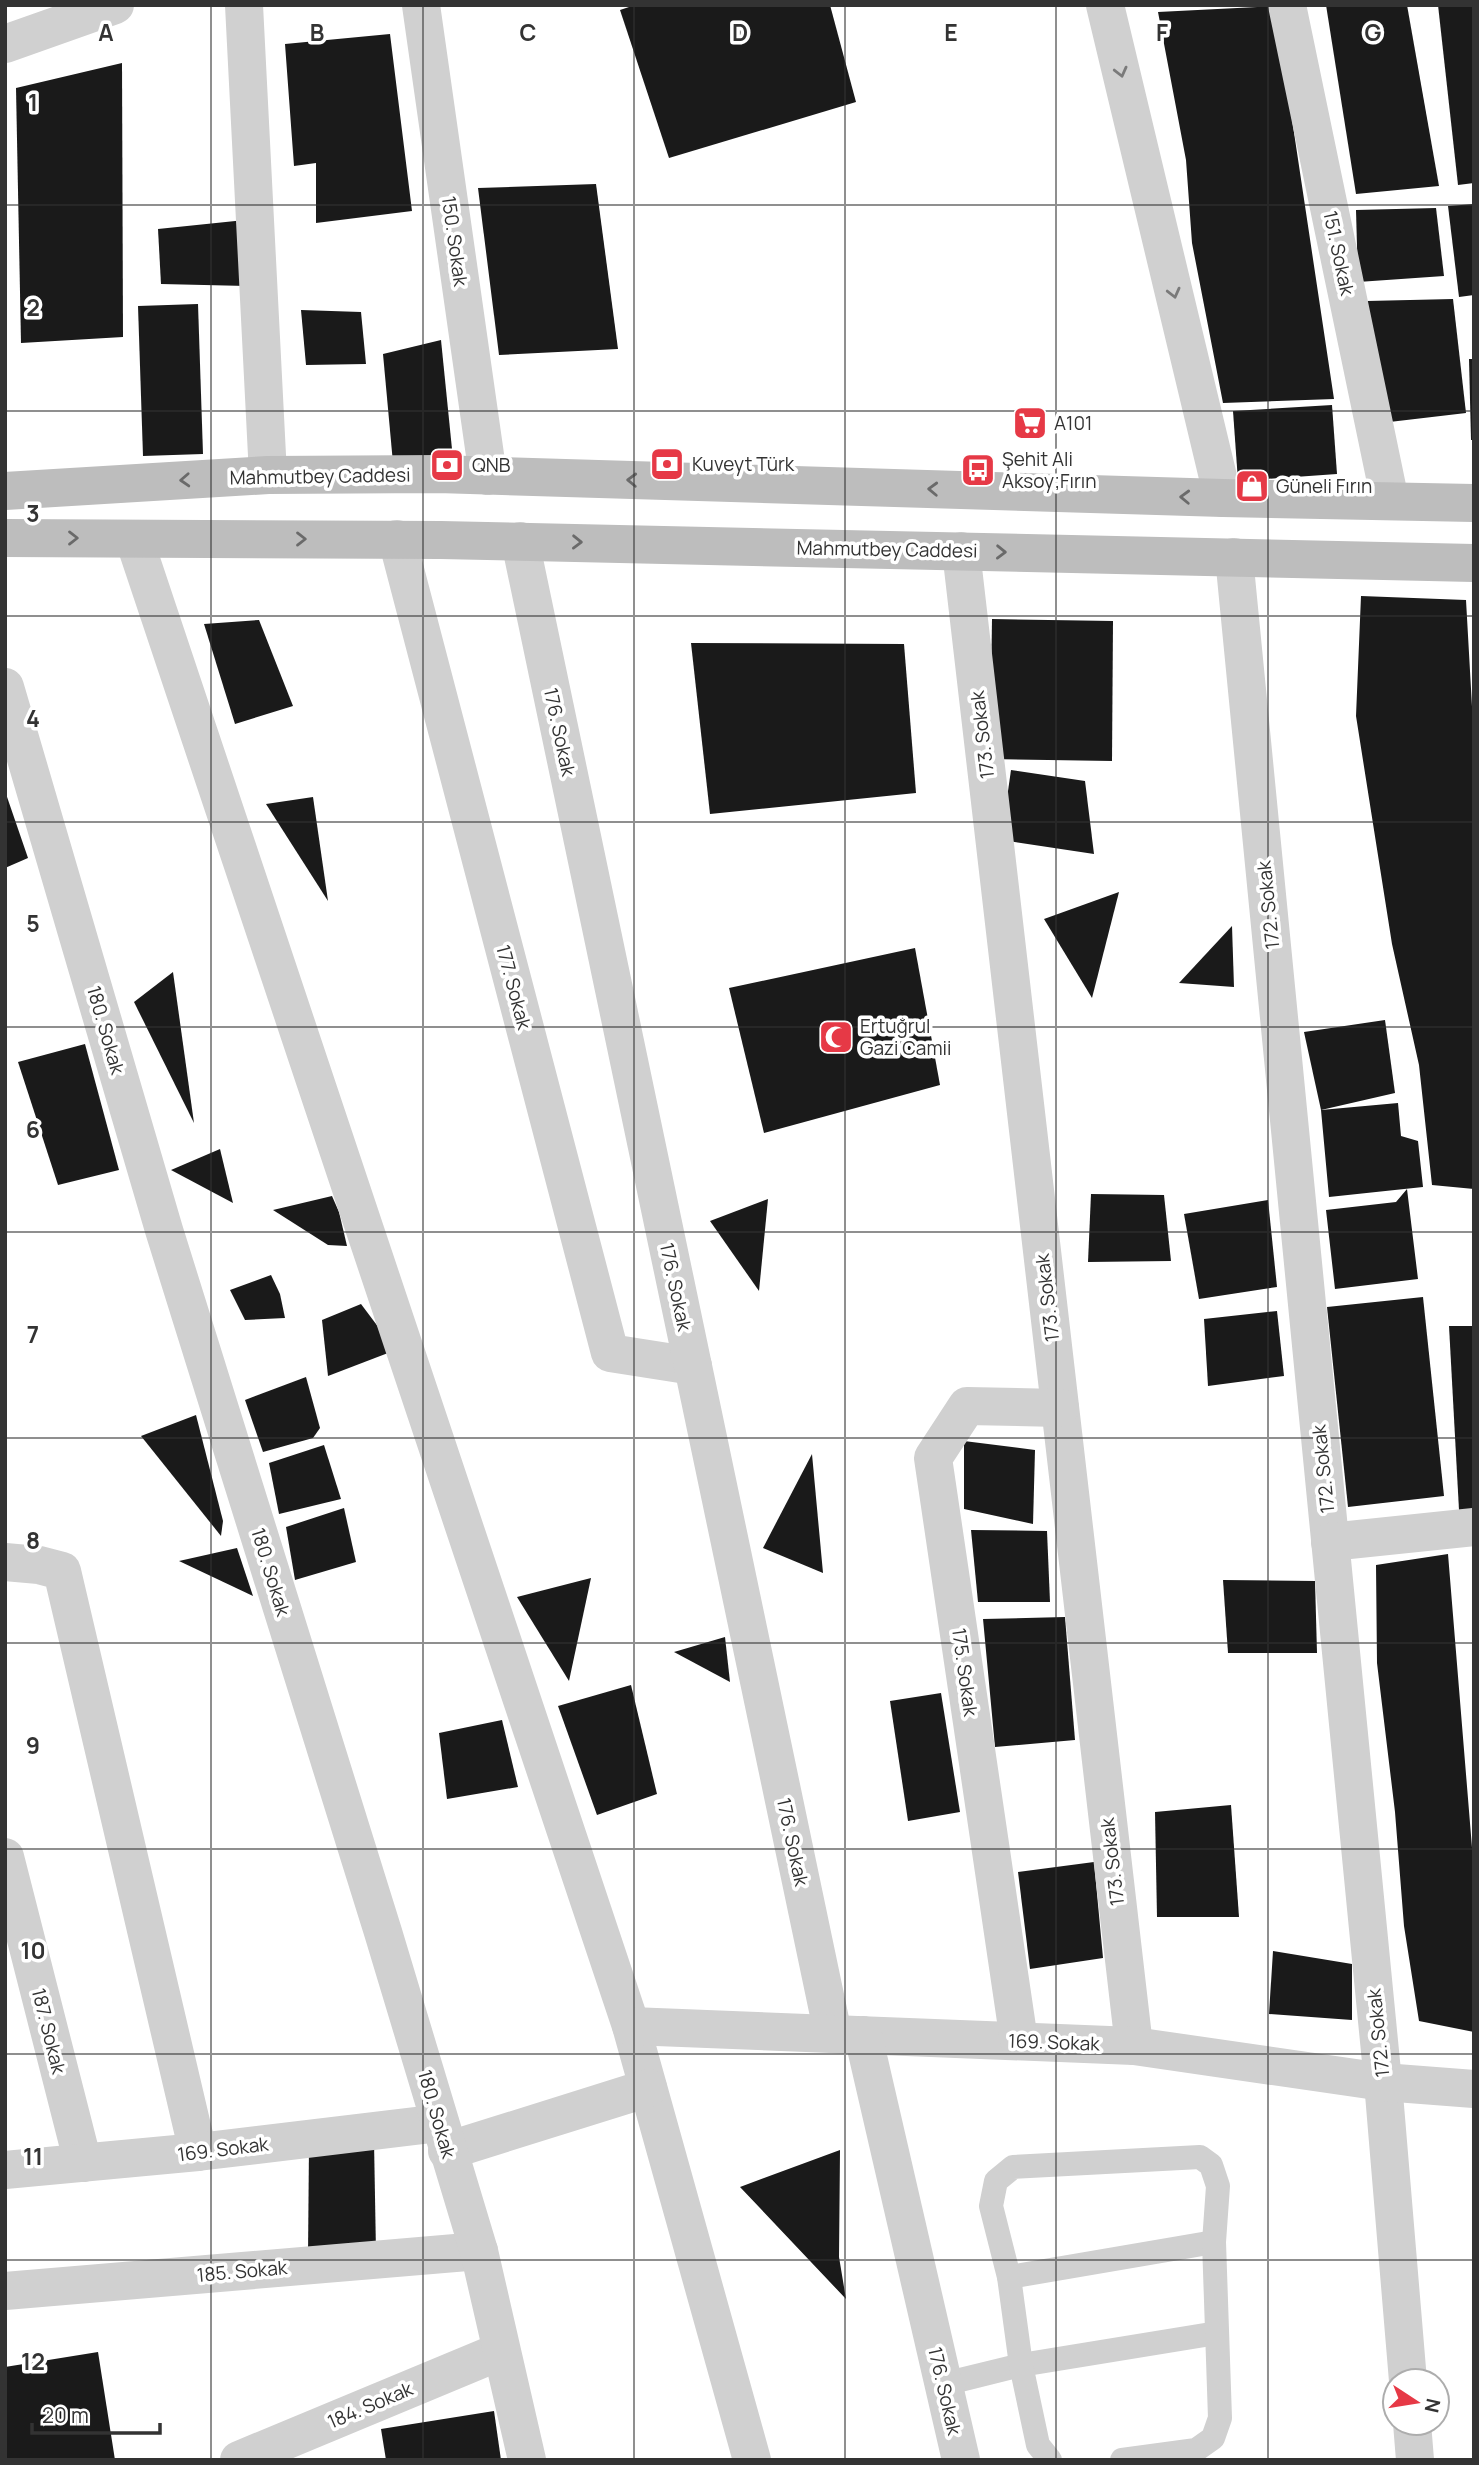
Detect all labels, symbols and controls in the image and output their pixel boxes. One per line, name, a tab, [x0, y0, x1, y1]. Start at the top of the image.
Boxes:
text: A	[98, 16, 114, 48]
text: B	[310, 16, 324, 48]
text: C	[520, 16, 537, 48]
text: D	[732, 16, 748, 48]
text: E	[944, 16, 958, 48]
text: F	[1156, 16, 1168, 48]
text: G	[1365, 16, 1382, 48]
one-way arrow	[1113, 66, 1127, 78]
text: 1	[28, 86, 38, 118]
street label: 150. Sokak	[436, 194, 474, 288]
street label: 151. Sokak	[1317, 208, 1361, 298]
one-way arrow	[1166, 287, 1180, 299]
text: 2	[26, 291, 40, 323]
supermarket icon: A101	[1011, 404, 1049, 442]
place label: A101	[1054, 410, 1092, 436]
bank icon: Kuveyt Türk	[648, 445, 686, 483]
bank icon: QNB	[428, 446, 466, 484]
place label: Şehit Ali Aksoy;Fırın	[1002, 446, 1097, 494]
place label: Kuveyt Türk	[692, 451, 795, 477]
bus stop icon: Şehit Ali Aksoy;Fırın	[959, 451, 997, 489]
place label: QNB	[472, 452, 511, 478]
street label: Mahmutbey Caddesi	[229, 461, 411, 491]
shop icon: Güneli Fırın	[1233, 467, 1271, 505]
one-way arrow	[179, 472, 190, 487]
one-way arrow	[627, 473, 638, 488]
place label: Güneli Fırın	[1276, 473, 1372, 499]
one-way arrow	[927, 482, 938, 497]
one-way arrow	[1179, 489, 1190, 505]
text: 3	[26, 497, 40, 529]
one-way arrow	[69, 530, 79, 546]
one-way arrow	[296, 531, 307, 547]
street label: Mahmutbey Caddesi	[796, 534, 978, 564]
one-way arrow	[572, 535, 583, 550]
one-way arrow	[996, 544, 1007, 560]
street label: 176. Sokak	[538, 685, 582, 779]
street label: 173. Sokak	[964, 689, 1000, 780]
text: 4	[26, 702, 40, 734]
street label: 172. Sokak	[1250, 859, 1286, 950]
text: 5	[26, 907, 40, 939]
street label: 177. Sokak	[490, 942, 538, 1033]
street label: 180. Sokak	[81, 983, 131, 1078]
place label: Ertuğrul Gazi Camii	[860, 1013, 951, 1061]
mosque icon: Ertuğrul Gazi Camii	[817, 1018, 855, 1056]
text: 6	[26, 1113, 40, 1145]
street label: 176. Sokak	[654, 1240, 698, 1334]
street label: 173. Sokak	[1029, 1252, 1065, 1343]
text: 7	[27, 1318, 39, 1350]
street label: 172. Sokak	[1305, 1423, 1341, 1514]
text: 8	[26, 1524, 40, 1556]
street label: 180. Sokak	[245, 1525, 297, 1620]
street label: 175. Sokak	[946, 1626, 984, 1718]
text: 9	[26, 1729, 40, 1761]
street label: 176. Sokak	[771, 1795, 815, 1889]
street label: 173. Sokak	[1094, 1816, 1130, 1907]
text: 10	[20, 1934, 46, 1966]
street label: 187. Sokak	[26, 1985, 72, 2077]
street label: 172. Sokak	[1360, 1987, 1396, 2078]
street label: 169. Sokak	[1008, 2027, 1101, 2057]
street label: 180. Sokak	[412, 2067, 462, 2162]
street label: 169. Sokak	[176, 2130, 271, 2167]
text: 11	[23, 2140, 43, 2172]
street label: 185. Sokak	[196, 2254, 289, 2288]
street label: 176. Sokak	[922, 2344, 968, 2438]
text: 12	[21, 2345, 45, 2377]
north arrow	[1381, 2367, 1451, 2437]
street label: 184. Sokak	[323, 2375, 417, 2435]
scale bar	[32, 2392, 159, 2436]
text: N	[1418, 2396, 1447, 2415]
text: 20 m	[42, 2401, 89, 2429]

